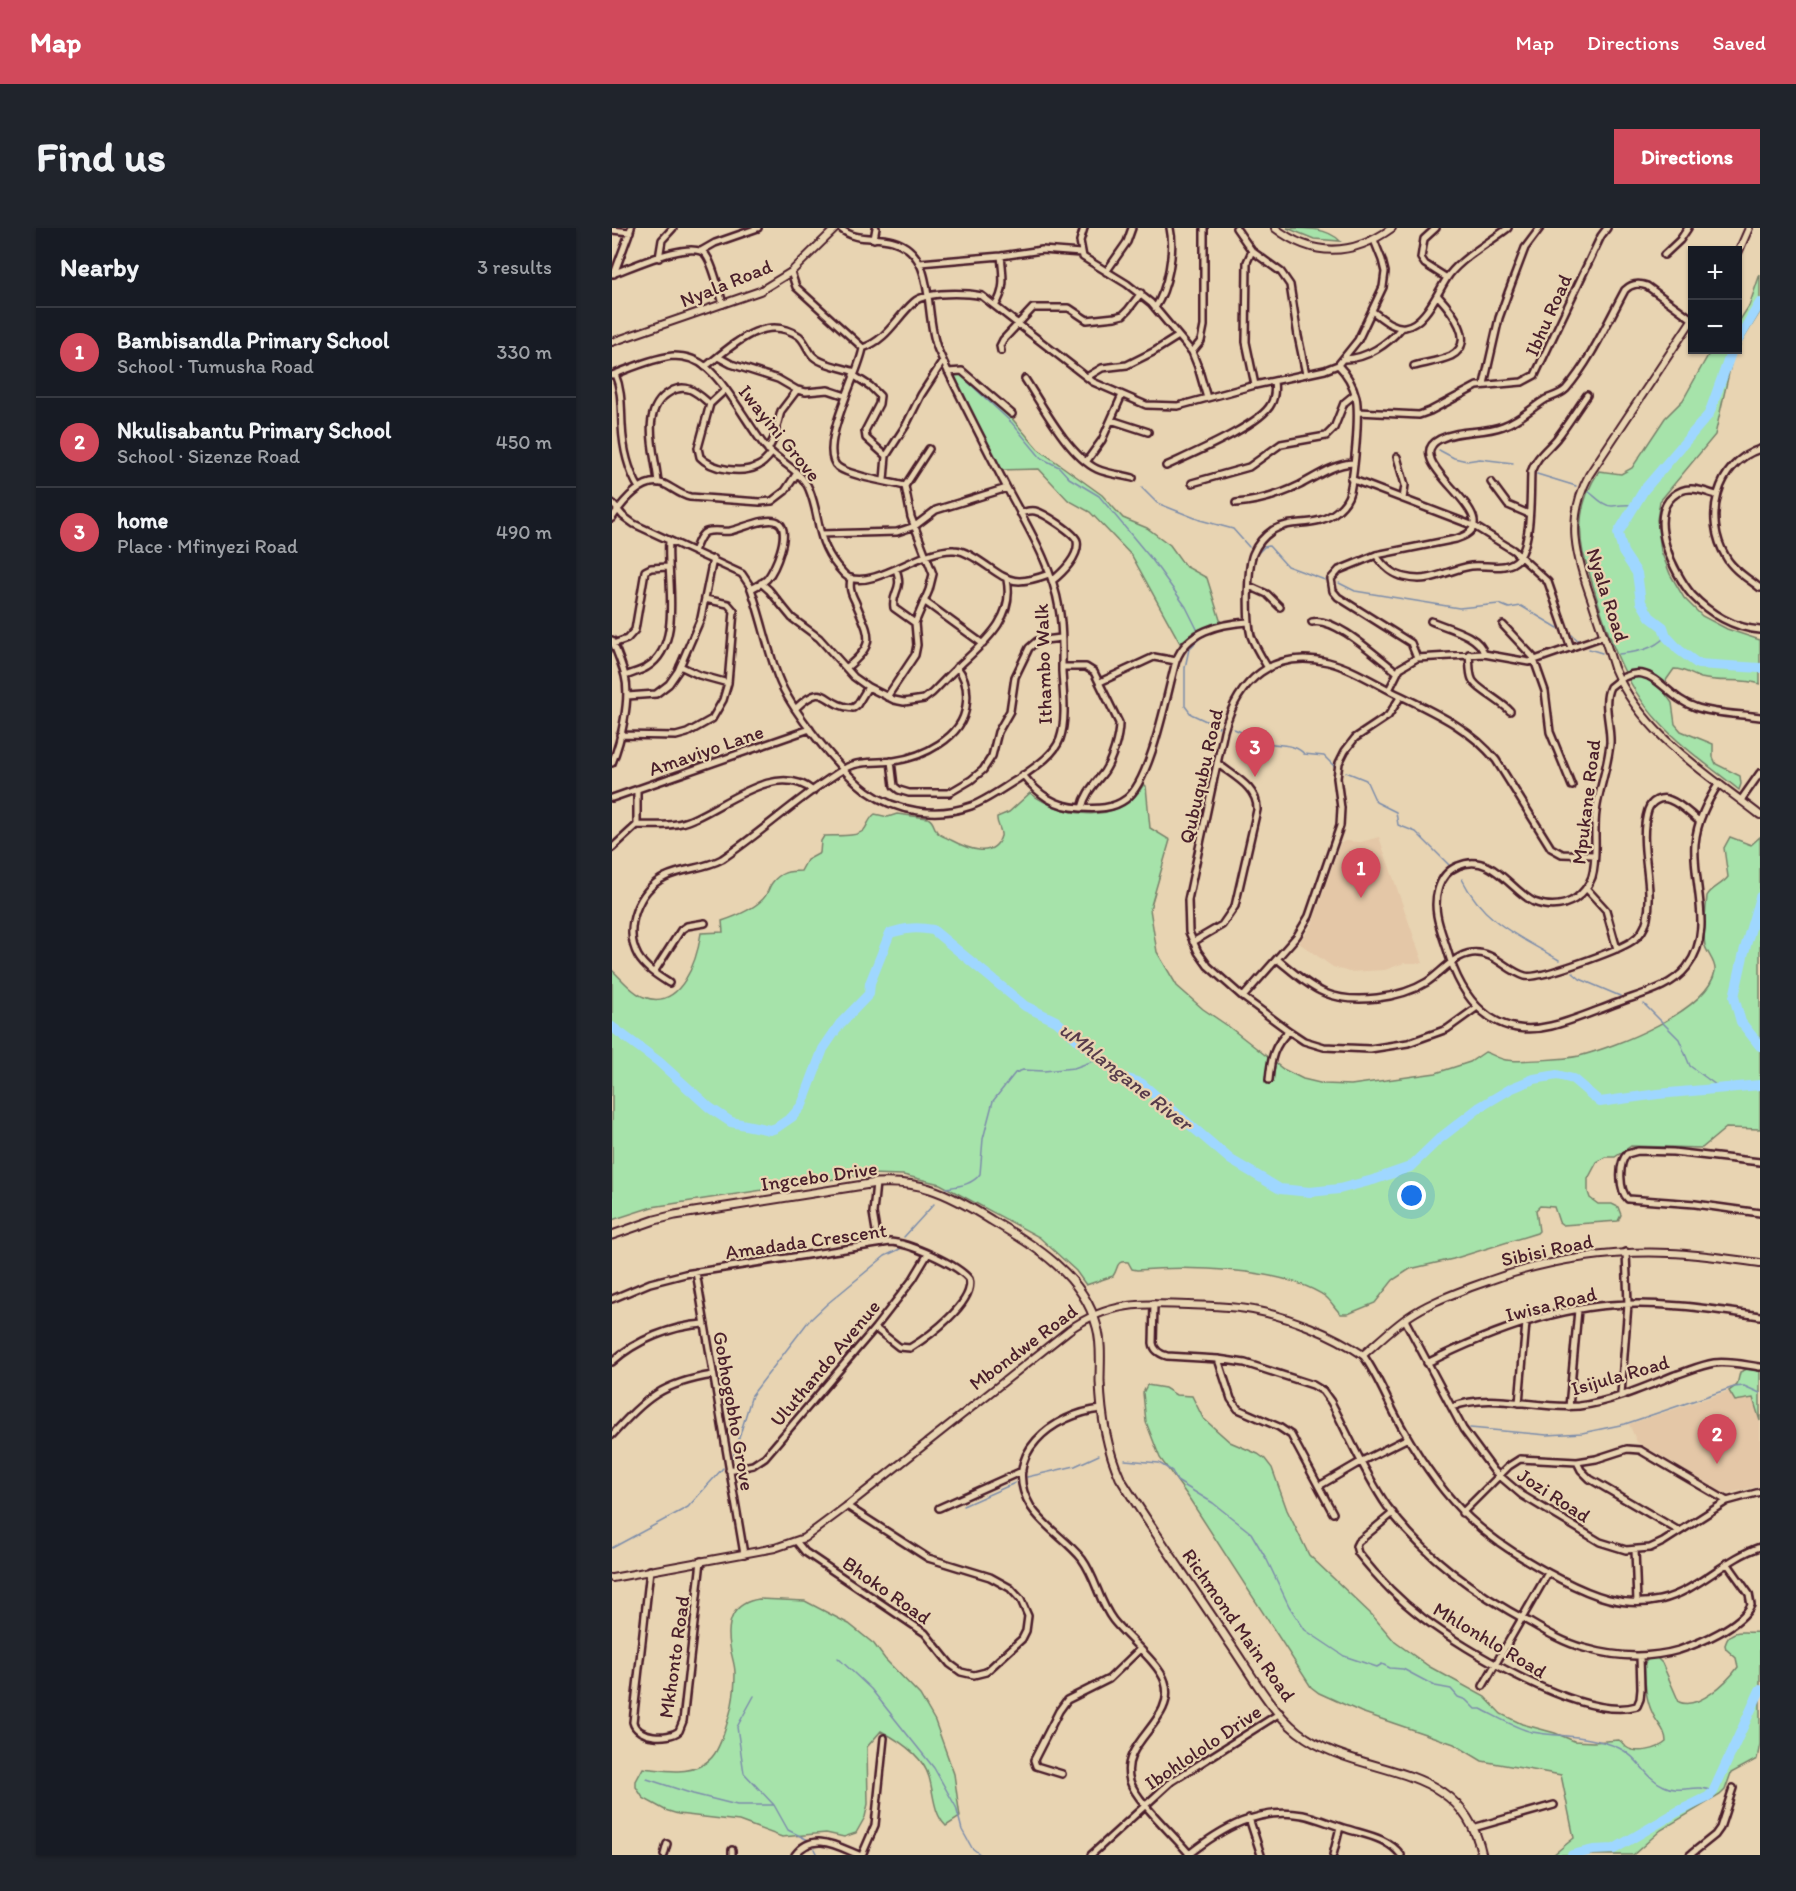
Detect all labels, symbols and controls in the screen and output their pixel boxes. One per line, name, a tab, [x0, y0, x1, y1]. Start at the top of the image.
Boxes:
text: Map	[30, 25, 81, 59]
text: Map	[1516, 30, 1554, 55]
text: Directions	[1587, 30, 1679, 55]
text: Saved	[1712, 30, 1766, 55]
button: Directions	[1614, 129, 1760, 184]
text: Find us	[36, 131, 166, 182]
map controls	[1688, 246, 1742, 354]
button: +	[1688, 246, 1742, 300]
text: Nearby	[60, 251, 139, 283]
street label: Nyala Road	[677, 254, 776, 312]
text: 3 results	[477, 255, 552, 279]
street label: Ibhu Road	[1519, 270, 1577, 360]
button: −	[1688, 300, 1742, 354]
text: Bambisandla Primary School	[117, 327, 389, 354]
text: 1	[75, 340, 84, 364]
text: 330 m	[497, 340, 552, 364]
text: School · Tumusha Road	[117, 354, 314, 378]
street label: Iwayini Grove	[734, 380, 826, 486]
text: Nkulisabantu Primary School	[117, 417, 391, 444]
text: 2	[74, 430, 85, 454]
text: 450 m	[496, 430, 552, 454]
text: School · Sizenze Road	[117, 444, 300, 468]
text: home	[117, 507, 168, 534]
text: 3	[74, 520, 85, 544]
text: 490 m	[496, 520, 552, 544]
text: Place · Mfinyezi Road	[117, 534, 298, 558]
street label: Nyala Road	[1582, 545, 1634, 645]
street label: Ithambo Walk	[1029, 602, 1057, 725]
street label: Qubuqubu Road	[1174, 706, 1228, 846]
street label: Amaviyo Lane	[645, 719, 767, 781]
pin: 3	[1236, 728, 1274, 777]
street label: Mpukane Road	[1566, 738, 1606, 866]
pin: 1	[1342, 848, 1380, 898]
water label: uMhlangane River	[1055, 1016, 1199, 1137]
street label: Ingcebo Drive	[759, 1156, 879, 1196]
your location	[1397, 1181, 1426, 1210]
street label: Amadada Crescent	[724, 1218, 889, 1264]
street label: Sibisi Road	[1499, 1229, 1595, 1271]
street label: Iwisa Road	[1503, 1281, 1599, 1327]
street label: Uluthando Avenue	[765, 1295, 885, 1431]
street label: Mbondwe Road	[964, 1298, 1082, 1395]
street label: Gobhogobho Grove	[708, 1329, 760, 1493]
street label: Isijula Road	[1568, 1350, 1672, 1400]
pin: 2	[1698, 1414, 1736, 1464]
street label: Jozi Road	[1513, 1463, 1595, 1528]
street label: Richmond Main Road	[1177, 1544, 1301, 1706]
street label: Bhoko Road	[838, 1551, 936, 1629]
street label: Mkhonto Road	[654, 1594, 695, 1720]
street label: Mhlonhlo Road	[1429, 1597, 1551, 1683]
street label: Ibohlololo Drive	[1140, 1699, 1266, 1795]

